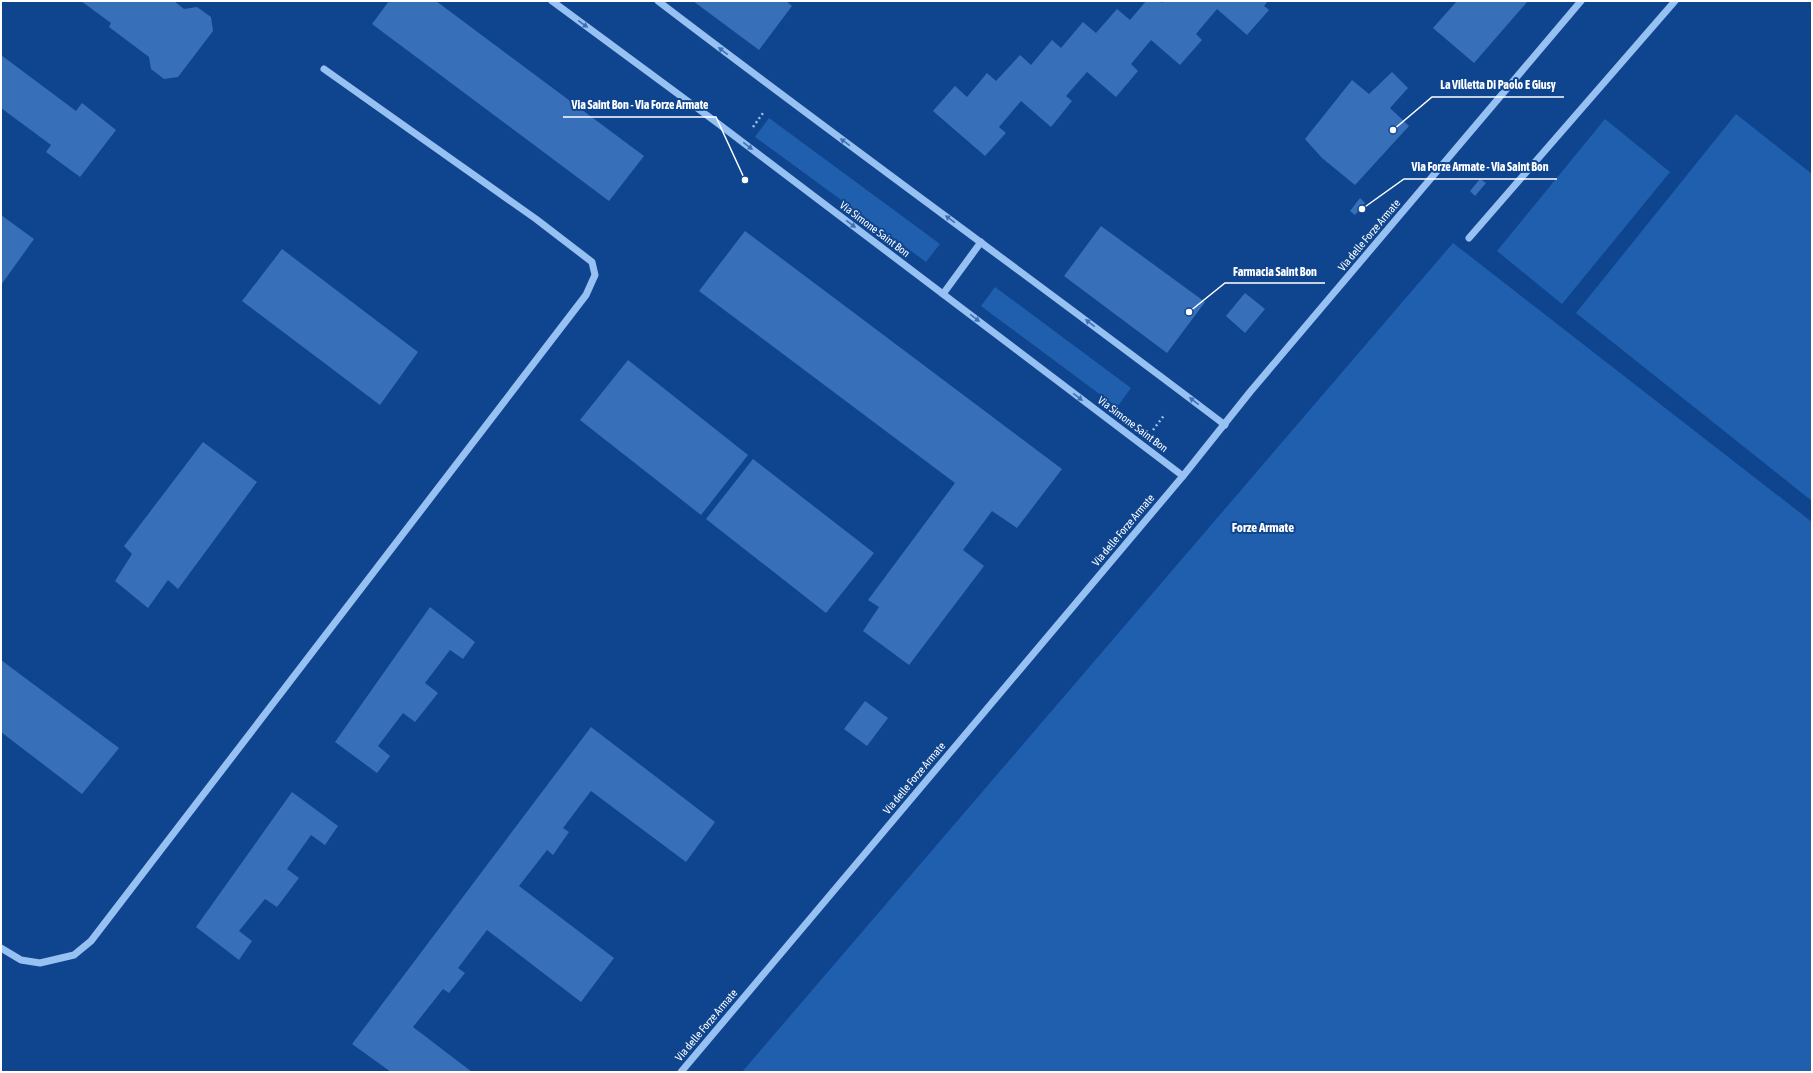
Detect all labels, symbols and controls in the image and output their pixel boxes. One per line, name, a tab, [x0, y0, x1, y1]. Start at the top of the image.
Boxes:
one-way arrow	[578, 20, 589, 28]
one-way arrow	[717, 47, 728, 55]
callout: La Villetta Di Paolo E Giusy	[1432, 73, 1564, 97]
text: La Villetta Di Paolo E Giusy	[1440, 78, 1556, 92]
callout: Via Saint Bon - Via Forze Armate	[563, 93, 716, 117]
text: Via Saint Bon - Via Forze Armate	[571, 98, 709, 112]
one-way arrow	[840, 138, 851, 146]
one-way arrow	[742, 142, 753, 150]
callout: Via Forze Armate - Via Saint Bon	[1404, 155, 1557, 179]
text: Via Forze Armate - Via Saint Bon	[1411, 160, 1549, 174]
street label: Via delle Forze Armate	[1336, 197, 1402, 273]
street label: Via Simone Saint Bon	[838, 199, 912, 259]
one-way arrow	[945, 215, 955, 223]
one-way arrow	[846, 220, 856, 228]
callout: Farmacia Saint Bon	[1225, 259, 1325, 283]
text: Farmacia Saint Bon	[1233, 265, 1317, 279]
one-way arrow	[969, 314, 980, 322]
one-way arrow	[1085, 319, 1095, 327]
one-way arrow	[1073, 392, 1084, 401]
street label: Via Simone Saint Bon	[1096, 394, 1170, 454]
one-way arrow	[1189, 398, 1199, 406]
street label: Via delle Forze Armate	[1090, 492, 1156, 568]
district label: Forze Armate	[1232, 520, 1294, 535]
street label: Via delle Forze Armate	[881, 740, 947, 816]
street label: Via delle Forze Armate	[673, 987, 739, 1063]

